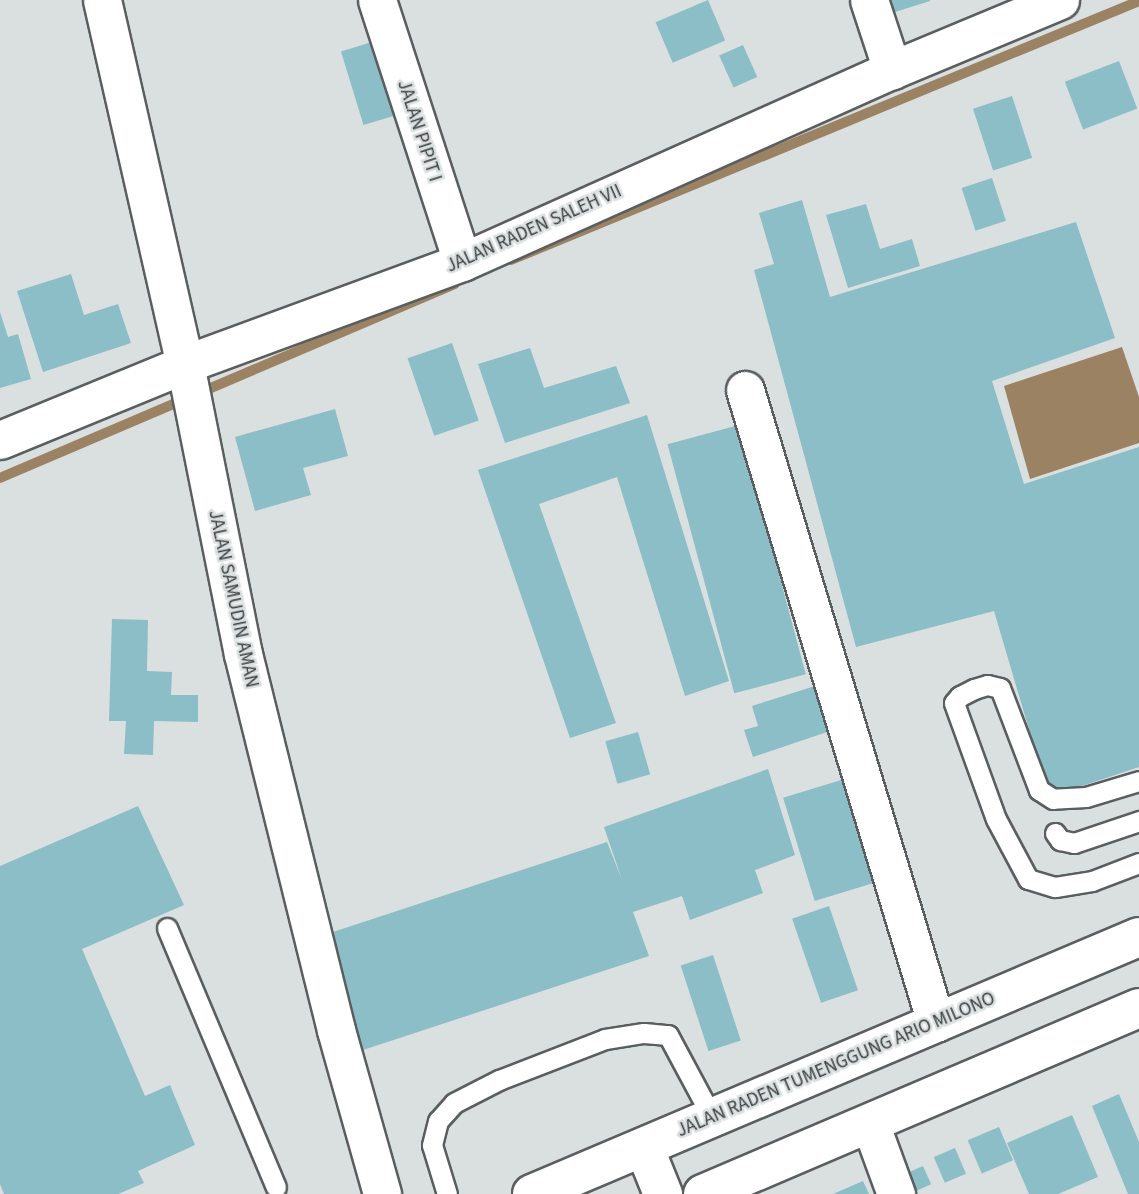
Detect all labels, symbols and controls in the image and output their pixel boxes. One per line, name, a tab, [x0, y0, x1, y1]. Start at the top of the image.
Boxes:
street label: JALAN PIPIT I	[392, 77, 446, 185]
street label: JALAN RADEN SALEH VII	[443, 180, 625, 278]
street label: JALAN SAMUDIN AMAN	[203, 508, 263, 690]
street label: JALAN RADEN TUMENGGUNG ARIO MILONO	[673, 987, 999, 1143]

